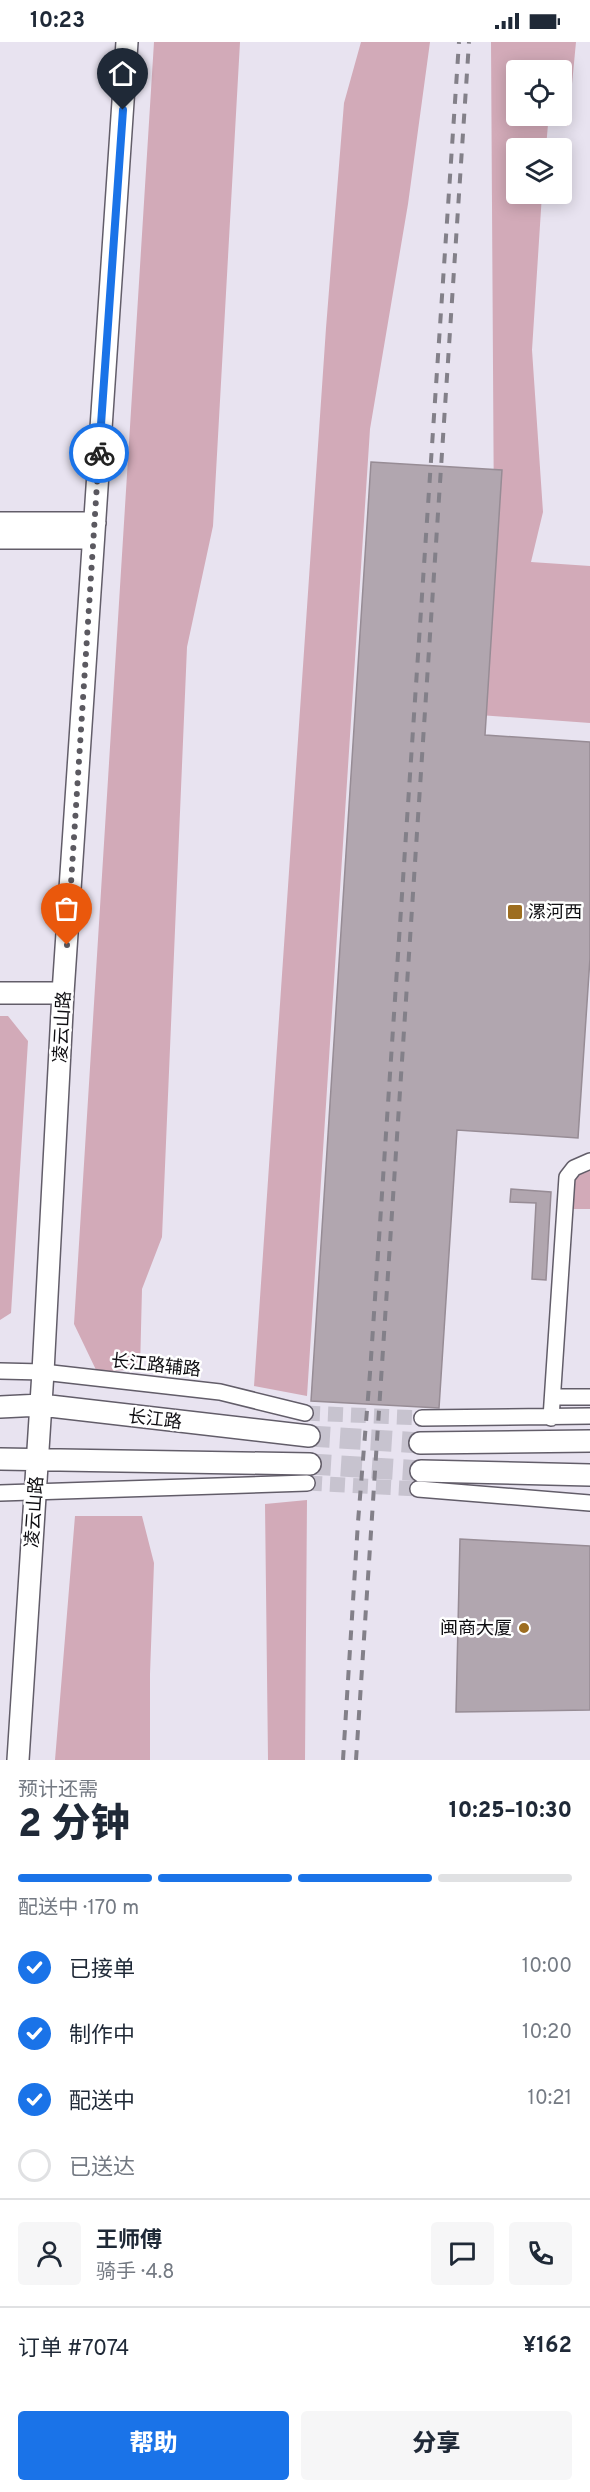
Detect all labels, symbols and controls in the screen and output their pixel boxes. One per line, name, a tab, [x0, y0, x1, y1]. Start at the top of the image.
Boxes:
text: 10:23	[30, 8, 85, 35]
pin	[97, 48, 148, 110]
icon: home	[106, 57, 139, 90]
map controls	[506, 60, 572, 204]
button: locate	[506, 60, 572, 126]
button: layers	[506, 138, 572, 204]
courier	[69, 423, 129, 483]
icon: bike	[83, 437, 116, 470]
pin	[41, 883, 92, 945]
icon: bag	[50, 892, 83, 925]
place label: 漯河西	[528, 902, 582, 925]
marker: 漯河西	[506, 903, 524, 921]
street label: 凌云山路	[50, 991, 77, 1064]
street label: 长江路辅路	[110, 1350, 202, 1383]
street label: 长江路	[127, 1406, 183, 1435]
street label: 凌云山路	[22, 1475, 49, 1549]
place label: 闽商大厦	[440, 1618, 512, 1641]
marker: 闽商大厦	[517, 1621, 531, 1635]
text: 预计还需	[18, 1778, 98, 1804]
text: 10:25–10:30	[449, 1798, 572, 1825]
text: 2 分钟	[18, 1802, 130, 1851]
text: 配送中 · 170 m	[18, 1896, 139, 1922]
icon: check	[18, 1951, 51, 1984]
text: 10:00	[522, 1954, 572, 1980]
text: 已接单	[69, 1957, 135, 1984]
icon: check	[18, 2017, 51, 2050]
text: 10:20	[522, 2020, 572, 2046]
text: 制作中	[69, 2023, 135, 2050]
icon: check	[18, 2083, 51, 2116]
text: 10:21	[528, 2086, 572, 2112]
text: 配送中	[69, 2089, 135, 2116]
text: 已送达	[69, 2155, 135, 2182]
button: person	[18, 2222, 81, 2285]
button: chat	[431, 2222, 494, 2285]
button: phone	[509, 2222, 572, 2285]
text: 王师傅	[96, 2228, 162, 2255]
text: 骑手 · 4.8	[96, 2260, 175, 2286]
text: ¥162	[523, 2333, 572, 2360]
text: 订单 #7074	[18, 2336, 129, 2363]
button: 帮助	[18, 2411, 289, 2480]
button: 分享	[301, 2411, 572, 2480]

